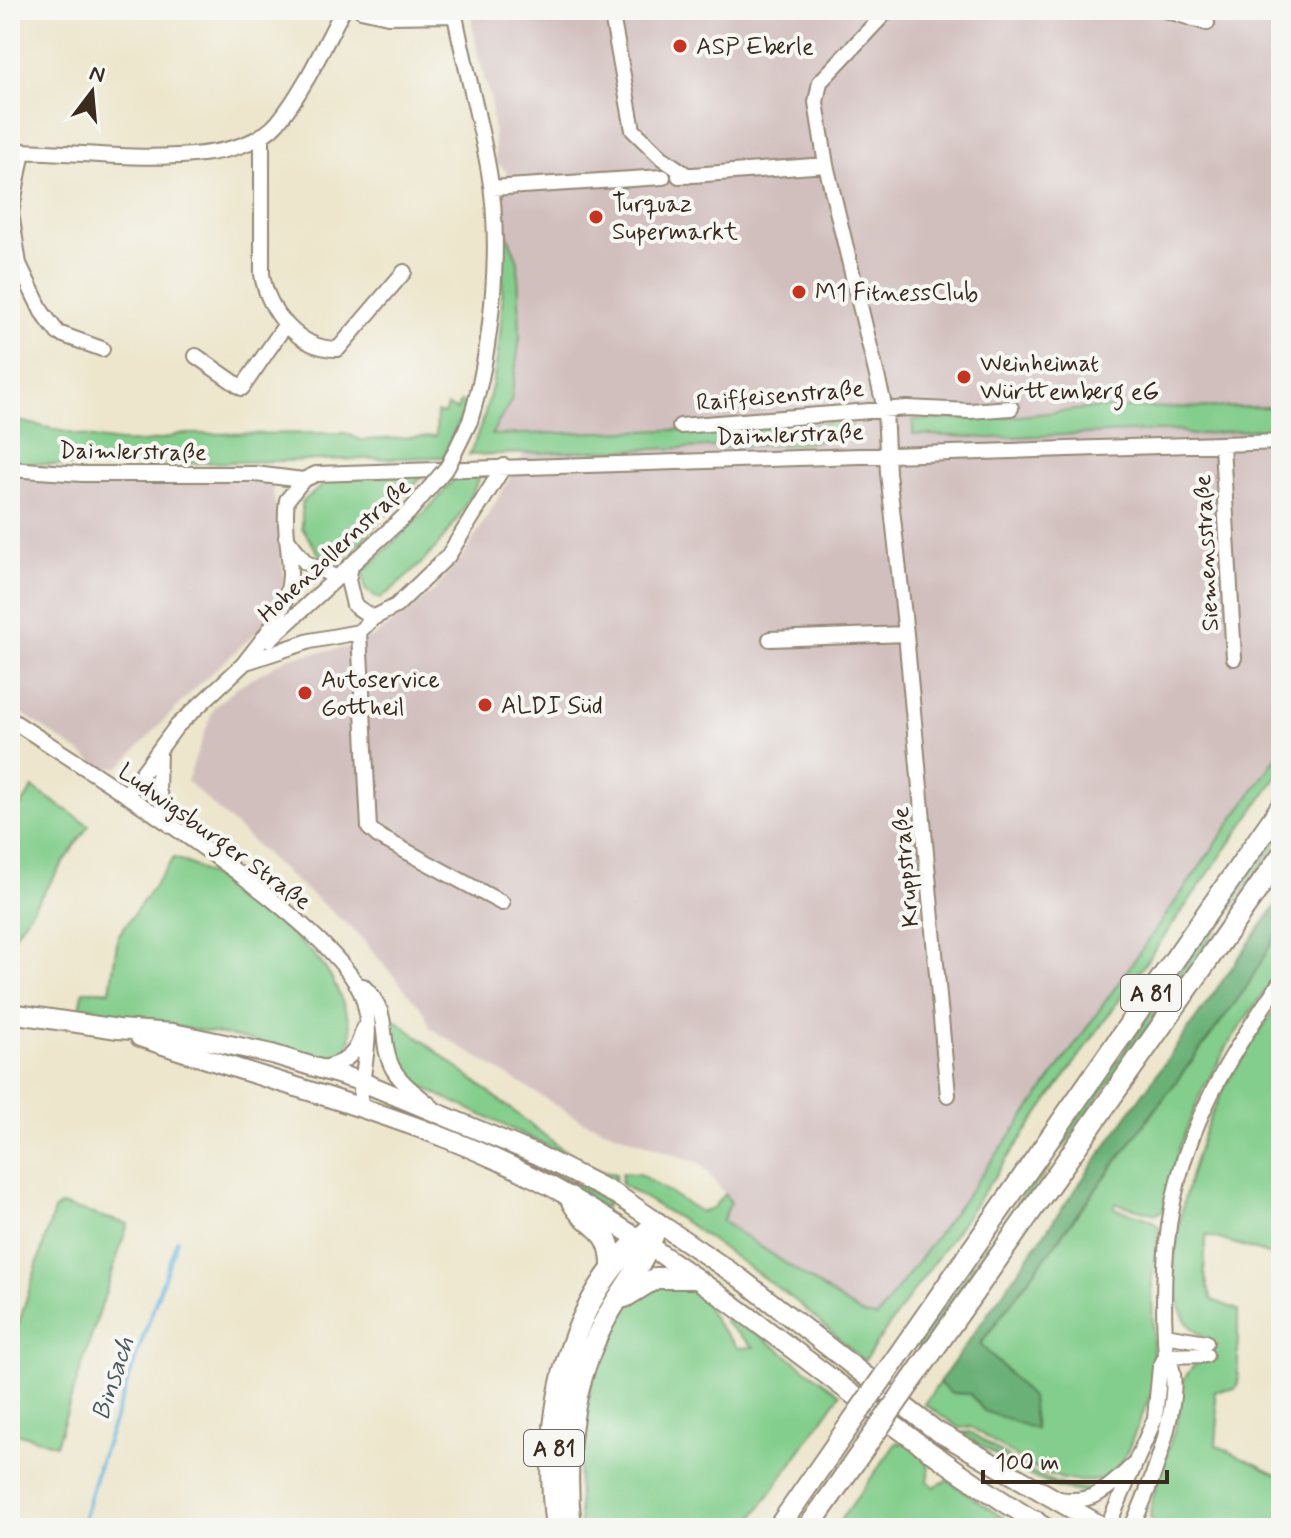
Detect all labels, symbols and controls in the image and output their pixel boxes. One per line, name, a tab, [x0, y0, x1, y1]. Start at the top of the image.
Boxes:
place label: ASP Eberle	[696, 32, 814, 63]
marker: ASP Eberle	[671, 37, 689, 55]
north arrow	[52, 52, 132, 132]
text: N	[86, 59, 108, 90]
place label: Turquaz Supermarkt	[612, 189, 738, 248]
marker: Turquaz Supermarkt	[587, 208, 605, 226]
place label: M1 FitnessClub	[815, 278, 978, 309]
marker: M1 FitnessClub	[790, 283, 808, 301]
place label: Weinheimat Württemberg eG	[980, 349, 1159, 411]
marker: Weinheimat Württemberg eG	[955, 368, 973, 386]
street label: Raiffeisenstraße	[695, 374, 865, 419]
street label: Daimlerstraße	[716, 417, 865, 454]
street label: Daimlerstraße	[59, 436, 207, 469]
street label: Hohenzollernstraße	[252, 472, 418, 630]
street label: Siemensstraße	[1188, 473, 1227, 632]
place label: Autoservice Gottheil	[321, 665, 440, 724]
marker: Autoservice Gottheil	[296, 684, 314, 702]
place label: ALDI Süd	[501, 691, 603, 722]
marker: ALDI Süd	[476, 696, 494, 714]
street label: Ludwigsburger Straße	[110, 757, 317, 920]
street label: Kruppstraße	[886, 805, 927, 928]
road number: A 81	[1121, 975, 1181, 1011]
water label: Binsach	[85, 1333, 143, 1424]
road number: A 81	[524, 1430, 584, 1466]
scale bar	[983, 1434, 1167, 1484]
text: 100 m	[995, 1448, 1059, 1479]

